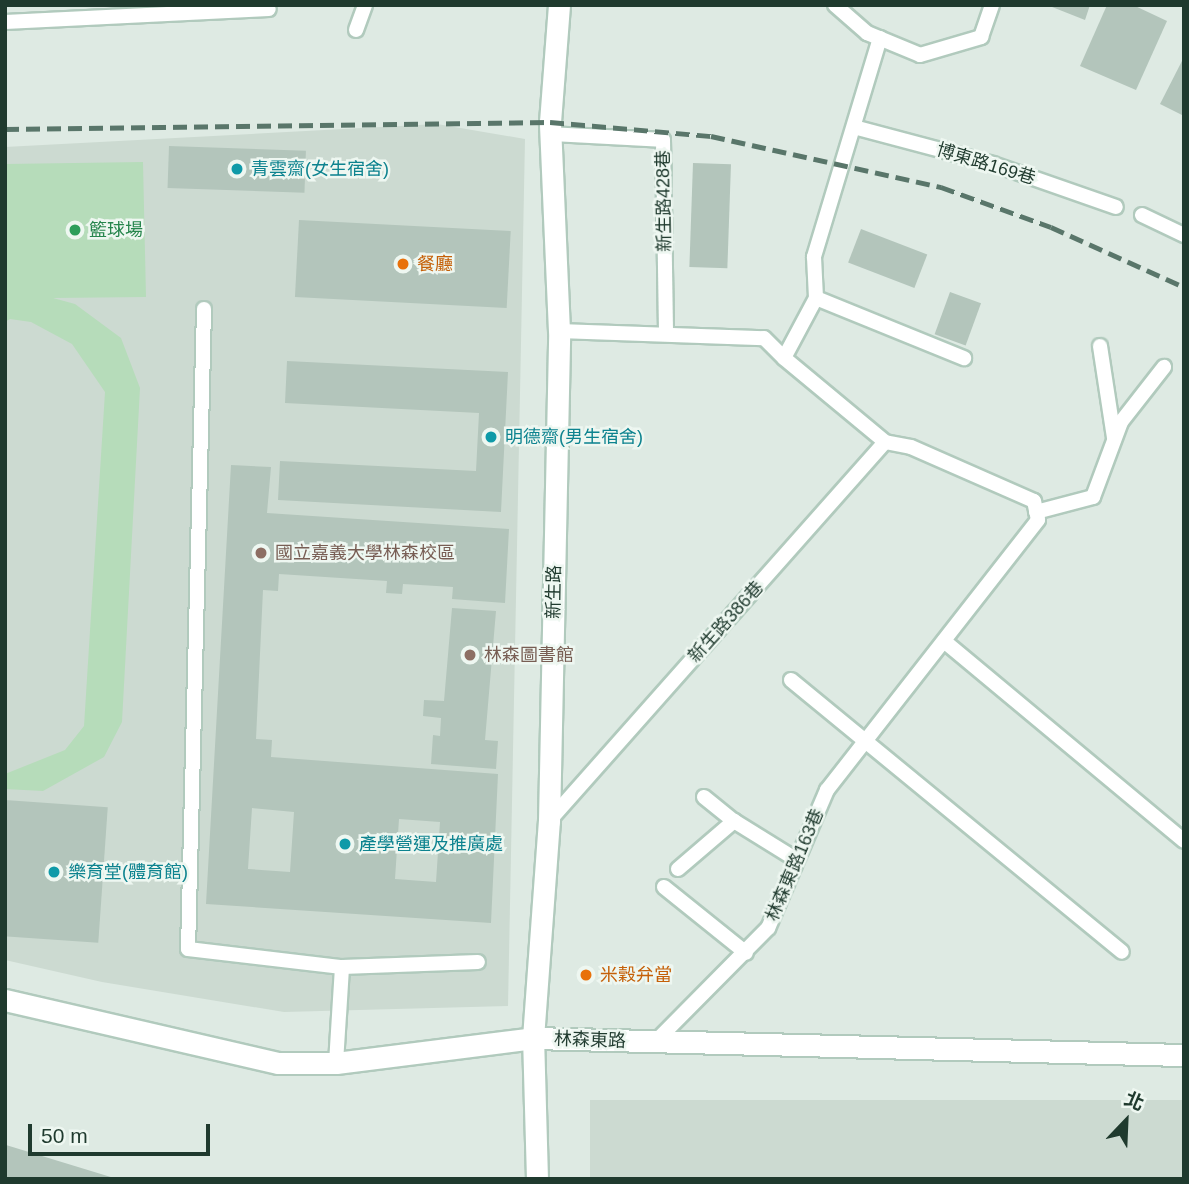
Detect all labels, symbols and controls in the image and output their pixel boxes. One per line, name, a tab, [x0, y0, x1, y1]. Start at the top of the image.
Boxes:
street label: 博東路169巷	[934, 139, 1038, 189]
street label: 新生路428巷	[652, 150, 676, 252]
place label: 青雲齋(女生宿舍)	[251, 158, 389, 180]
marker: 青雲齋(女生宿舍)	[229, 161, 245, 177]
place label: 籃球場	[89, 219, 143, 241]
marker: 籃球場	[67, 222, 83, 238]
place label: 餐廳	[417, 253, 453, 275]
marker: 餐廳	[395, 256, 411, 272]
place label: 明德齋(男生宿舍)	[505, 426, 643, 448]
marker: 明德齋(男生宿舍)	[483, 429, 499, 445]
place label: 國立嘉義大學林森校區	[275, 542, 455, 564]
marker: 國立嘉義大學林森校區	[253, 545, 269, 561]
street label: 新生路	[543, 565, 565, 619]
street label: 新生路386巷	[684, 577, 768, 667]
place label: 林森圖書館	[484, 644, 574, 666]
marker: 林森圖書館	[462, 647, 478, 663]
street label: 林森東路163巷	[762, 806, 828, 924]
place label: 產學營運及推廣處	[359, 833, 503, 855]
marker: 產學營運及推廣處	[337, 836, 353, 852]
place label: 樂育堂(體育館)	[68, 861, 188, 883]
marker: 樂育堂(體育館)	[46, 864, 62, 880]
place label: 米穀弁當	[600, 964, 672, 986]
marker: 米穀弁當	[578, 967, 594, 983]
street label: 林森東路	[554, 1028, 626, 1052]
north arrow	[1091, 1086, 1161, 1156]
text: 北	[1122, 1088, 1147, 1115]
scale bar	[32, 1110, 214, 1154]
text: 50 m	[41, 1124, 88, 1147]

